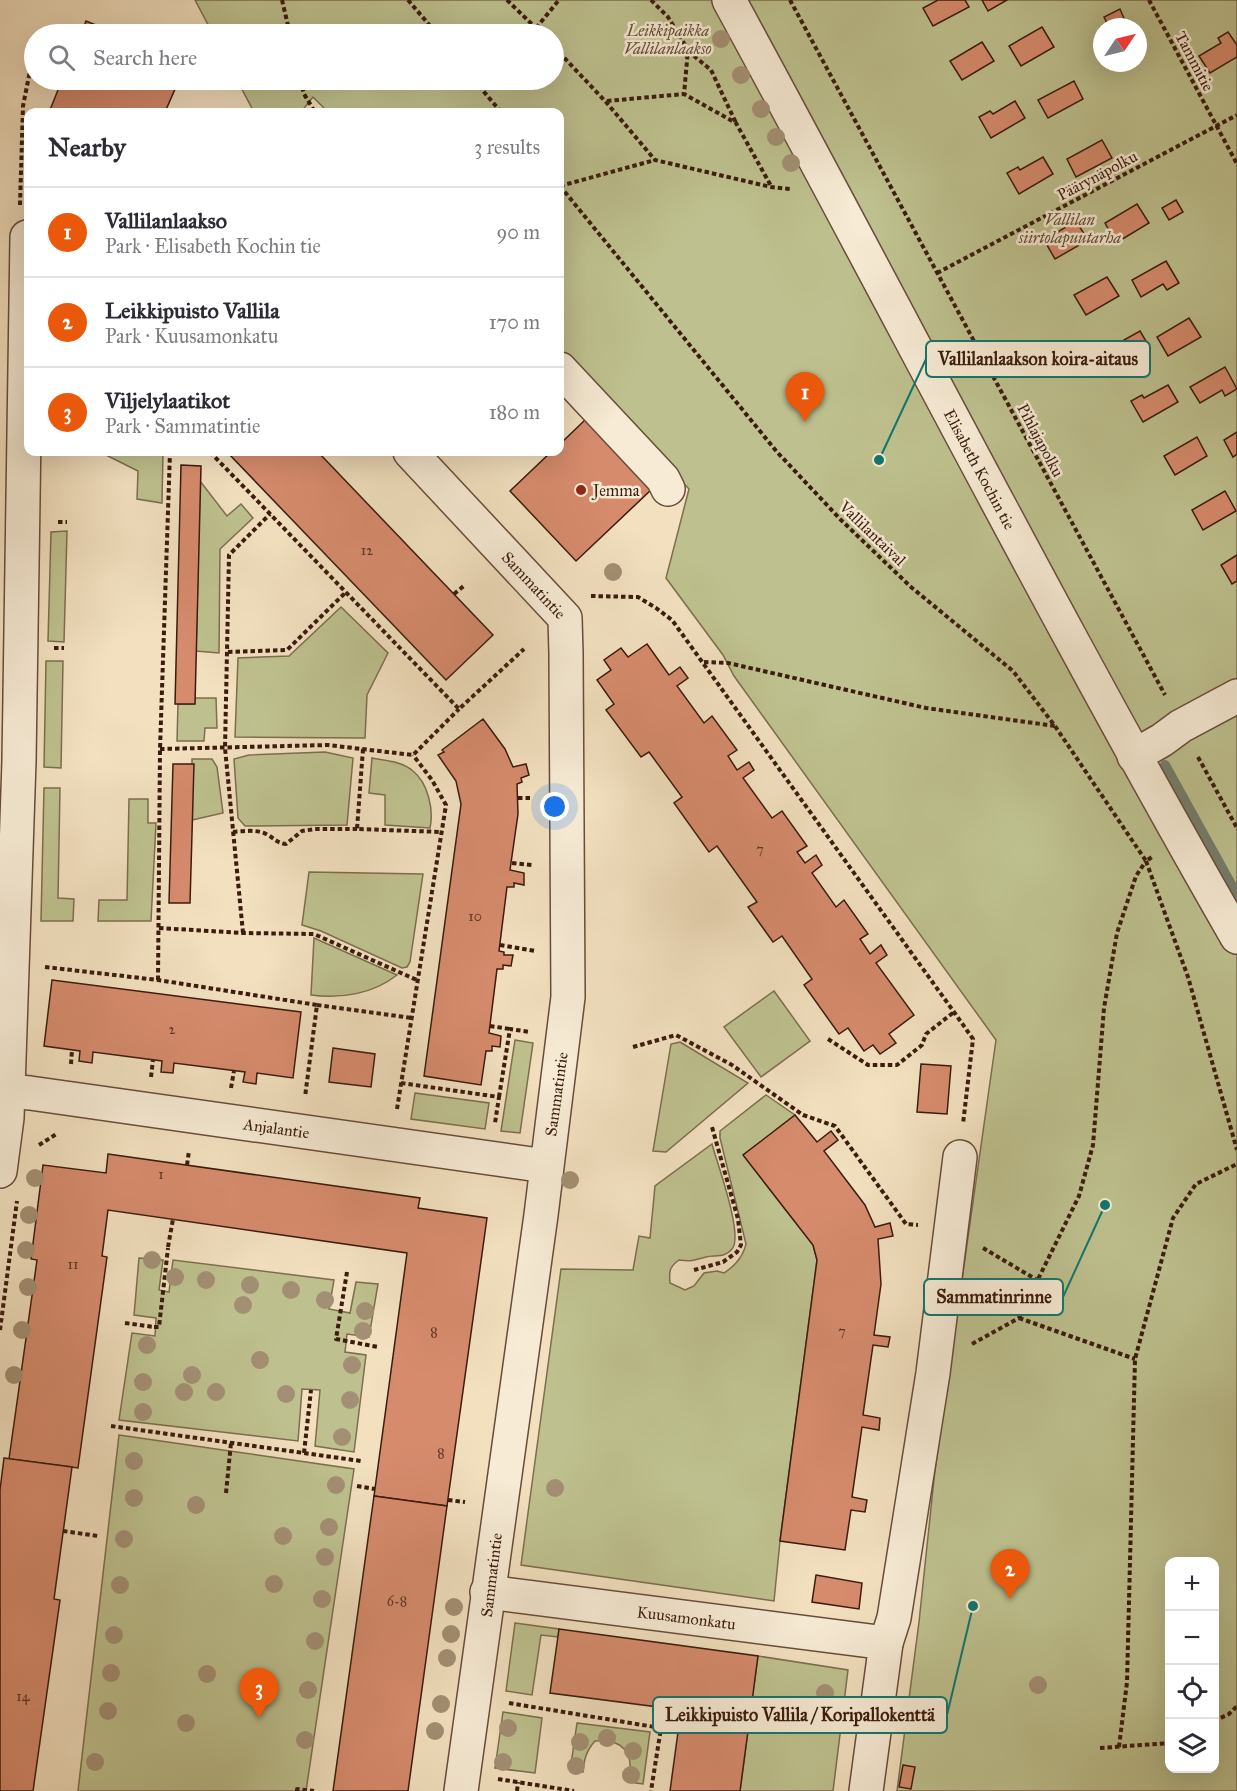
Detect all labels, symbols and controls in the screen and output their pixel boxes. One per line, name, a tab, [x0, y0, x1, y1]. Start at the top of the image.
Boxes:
north arrow	[1093, 18, 1147, 72]
park label: Leikkipaikka Vallilanlaakso	[624, 21, 712, 58]
search box	[24, 24, 564, 90]
street label: Tammitie	[1171, 28, 1218, 95]
icon: search	[45, 41, 78, 74]
text: Search here	[93, 44, 197, 71]
text: Nearby	[48, 131, 126, 163]
text: 3 results	[474, 135, 540, 159]
street label: Päärynäpolku	[1054, 146, 1141, 204]
text: Vallilanlaakso	[105, 207, 227, 234]
park label: Vallilan siirtolapuutarha	[1018, 210, 1122, 248]
text: 1	[64, 220, 71, 244]
text: 90 m	[497, 220, 540, 244]
text: Park · Elisabeth Kochin tie	[105, 234, 321, 258]
text: Leikkipuisto Vallila	[105, 297, 280, 324]
text: 2	[63, 310, 72, 334]
text: 170 m	[489, 310, 540, 334]
text: Park · Kuusamonkatu	[105, 324, 278, 348]
callout: Vallilanlaakson koira-aitaus	[926, 341, 1150, 377]
text: Vallilanlaakson koira-aitaus	[937, 348, 1138, 370]
pin: 1	[786, 372, 824, 422]
text: Viljelylaatikot	[105, 387, 230, 414]
text: 3	[64, 400, 72, 424]
text: 180 m	[489, 400, 540, 424]
street label: Pihlajapolku	[1013, 400, 1068, 481]
street label: Elisabeth Kochin tie	[940, 406, 1019, 533]
text: Park · Sammatintie	[105, 414, 260, 438]
place label: Jemma	[591, 481, 640, 501]
marker: Jemma	[574, 483, 588, 497]
street label: Vallilantaival	[835, 496, 910, 570]
house number: 12	[361, 542, 373, 559]
street label: Sammatintie	[498, 548, 570, 623]
your location	[540, 792, 569, 821]
house number: 7	[756, 841, 764, 858]
house number: 10	[468, 908, 482, 925]
house number: 2	[169, 1021, 176, 1038]
street label: Sammatintie	[541, 1050, 572, 1137]
street label: Anjalantie	[241, 1114, 311, 1142]
house number: 1	[158, 1166, 164, 1183]
house number: 11	[67, 1256, 79, 1273]
callout: Sammatinrinne	[924, 1279, 1063, 1315]
text: Sammatinrinne	[936, 1286, 1052, 1308]
house number: 7	[838, 1323, 846, 1340]
house number: 8	[430, 1324, 438, 1341]
house number: 8	[437, 1445, 445, 1462]
street label: Sammatintie	[477, 1531, 506, 1618]
pin: 2	[990, 1550, 1030, 1599]
map controls	[1165, 1557, 1219, 1773]
button: +	[1165, 1557, 1219, 1611]
house number: 6-8	[387, 1593, 407, 1610]
street label: Kuusamonkatu	[636, 1602, 737, 1634]
button: −	[1165, 1611, 1219, 1665]
button: locate	[1165, 1665, 1219, 1719]
pin: 3	[240, 1668, 278, 1718]
house number: 14	[16, 1688, 31, 1705]
callout: Leikkipuisto Vallila / Koripallokenttä	[653, 1697, 947, 1733]
text: Leikkipuisto Vallila / Koripallokenttä	[665, 1704, 935, 1727]
button: layers	[1165, 1719, 1219, 1773]

